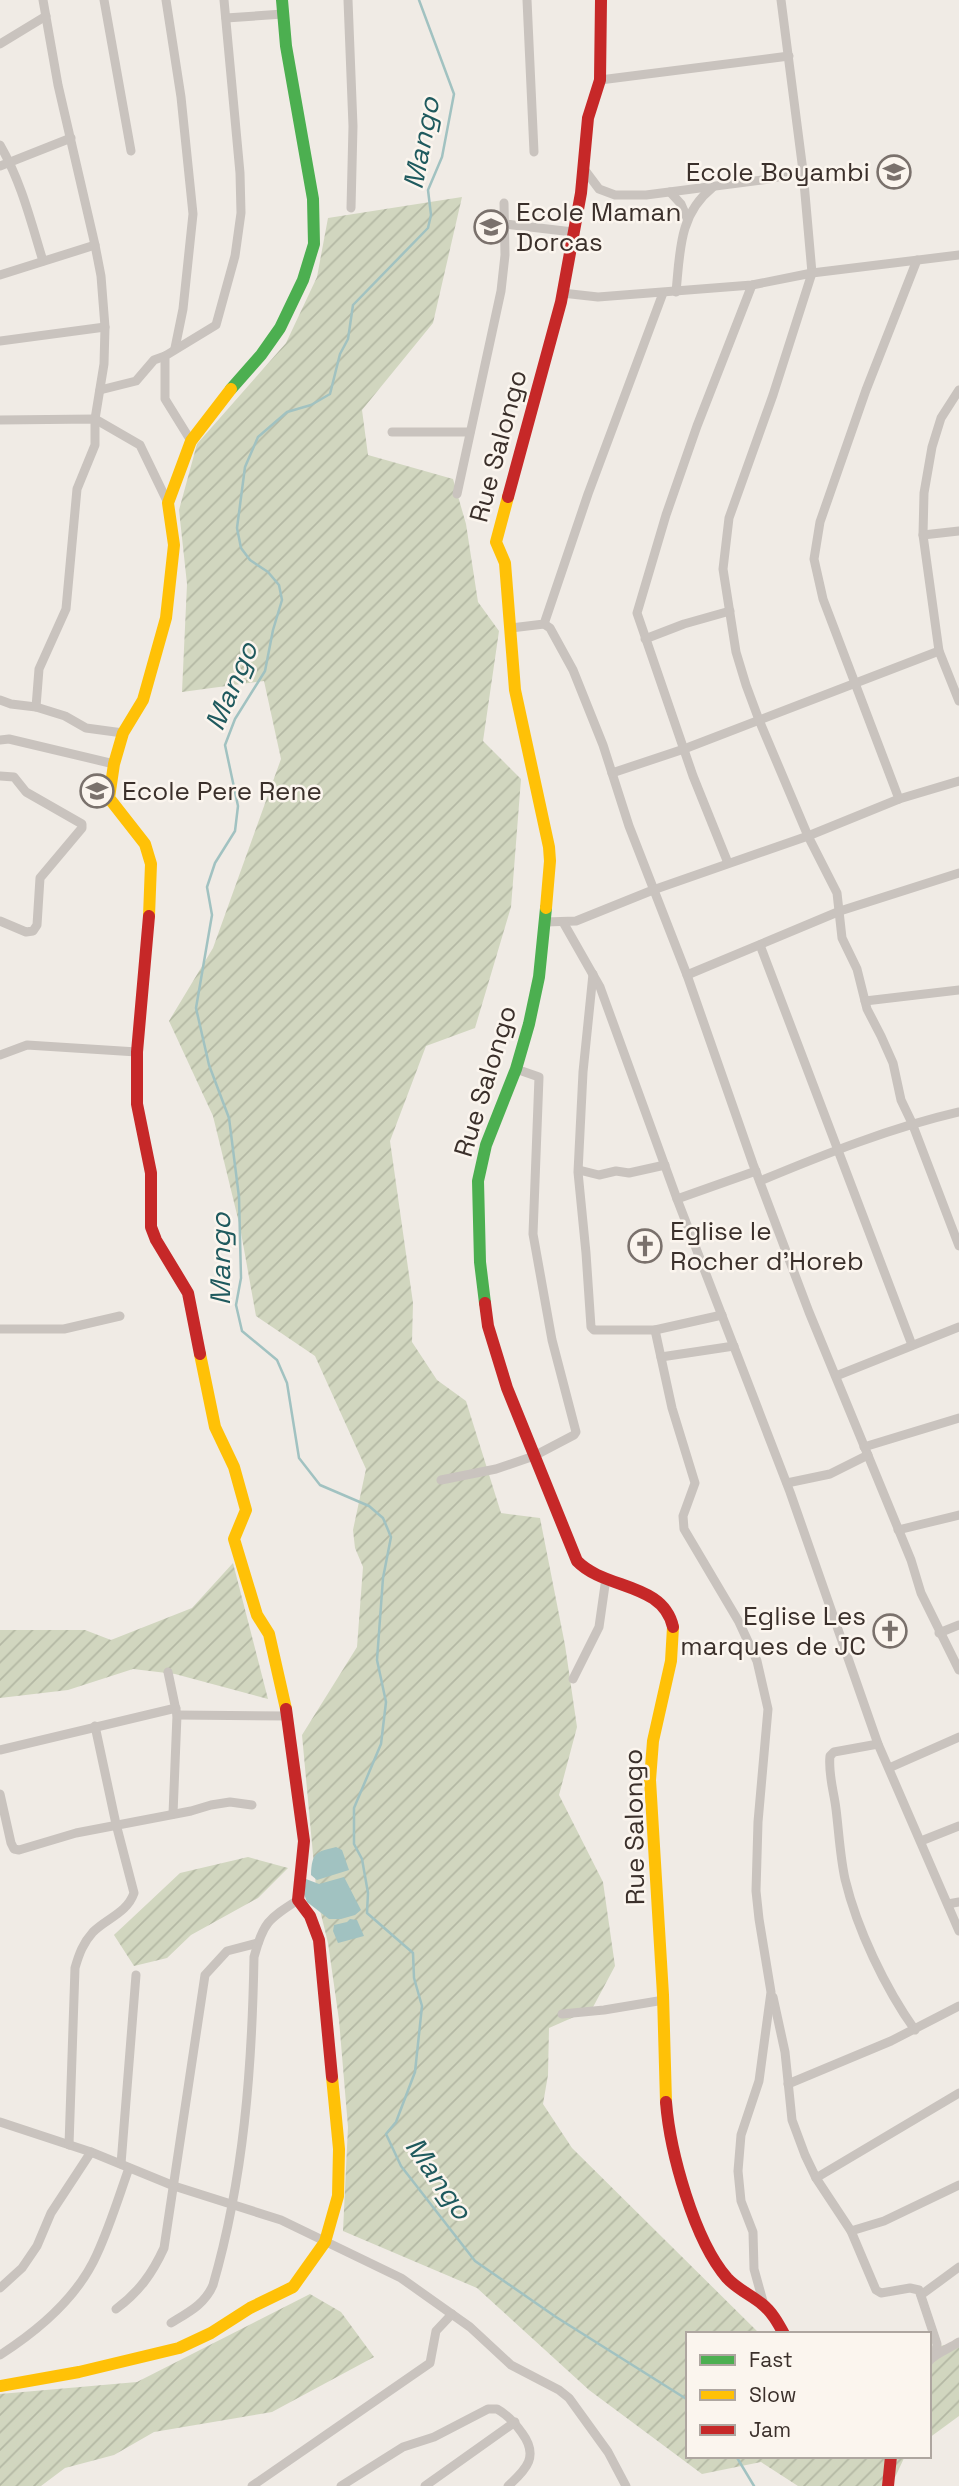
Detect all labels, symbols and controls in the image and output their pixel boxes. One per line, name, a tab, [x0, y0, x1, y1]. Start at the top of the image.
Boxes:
water label: Mango	[394, 93, 448, 192]
school or university icon: Ecole Boyambi	[875, 153, 913, 191]
place label: Ecole Boyambi	[686, 155, 870, 189]
place label: Ecole Maman Dorcas	[516, 195, 681, 259]
school or university icon: Ecole Maman Dorcas	[472, 208, 510, 246]
street label: Rue Salongo	[461, 366, 535, 526]
water label: Mango	[196, 636, 266, 736]
school or university icon: Ecole Pere Rene	[78, 772, 116, 810]
place label: Ecole Pere Rene	[122, 774, 322, 808]
street label: Rue Salongo	[446, 1001, 524, 1161]
water label: Mango	[202, 1212, 238, 1305]
place label: Eglise le Rocher d'Horeb	[670, 1214, 864, 1278]
church icon: Eglise le Rocher d'Horeb	[626, 1227, 664, 1265]
place label: Eglise Les marques de JC	[680, 1599, 866, 1663]
church icon: Eglise Les marques de JC	[871, 1612, 909, 1650]
street label: Rue Salongo	[616, 1749, 652, 1905]
water label: Mango	[398, 2130, 481, 2227]
legend	[686, 2332, 931, 2458]
text: Fast	[749, 2346, 793, 2373]
text: Slow	[749, 2381, 797, 2408]
text: Jam	[749, 2416, 791, 2443]

